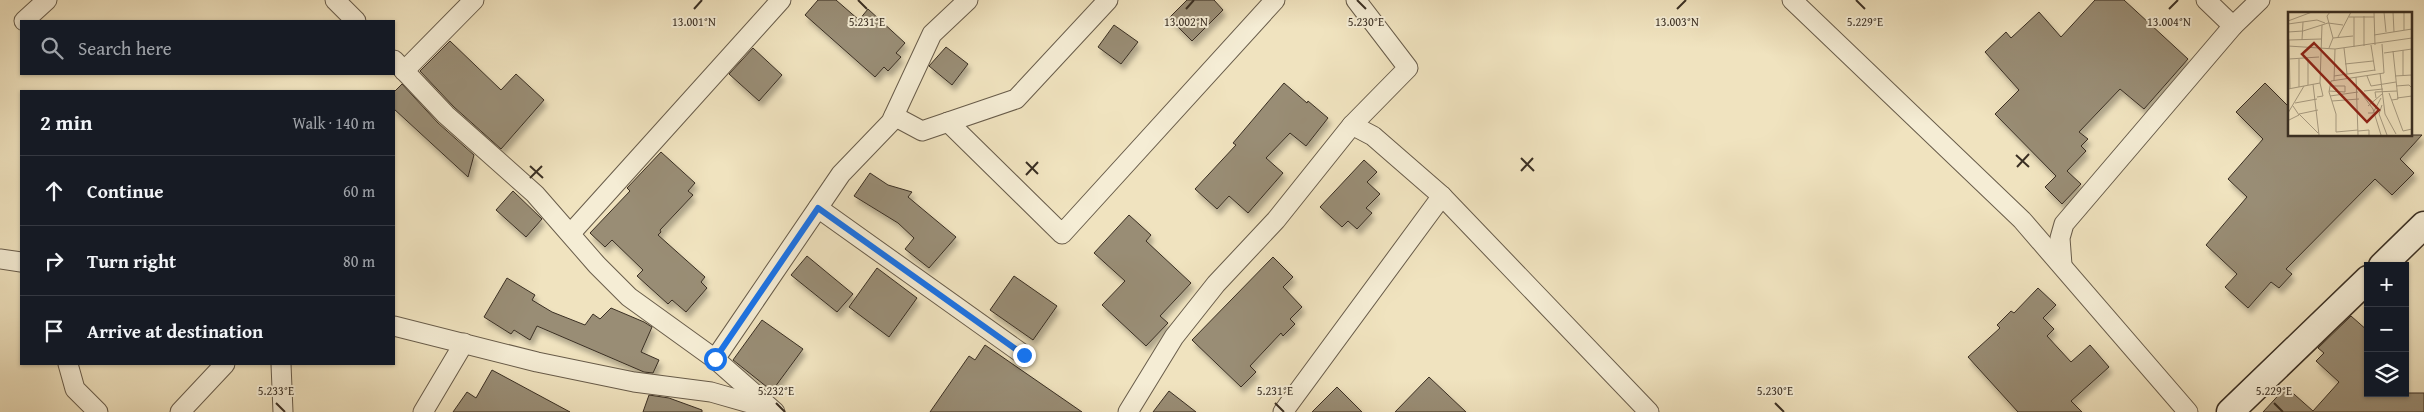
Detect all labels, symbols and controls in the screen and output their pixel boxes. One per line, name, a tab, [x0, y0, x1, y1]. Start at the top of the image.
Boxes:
inset map	[2288, 12, 2412, 136]
text: 13.001°N	[672, 13, 716, 30]
text: 5.231°E	[849, 13, 885, 30]
text: 13.002°N	[1164, 13, 1208, 30]
text: 5.230°E	[1348, 13, 1384, 30]
text: 13.003°N	[1655, 13, 1699, 30]
text: 5.229°E	[1847, 13, 1883, 30]
text: 13.004°N	[2147, 13, 2191, 30]
search box	[20, 20, 395, 75]
icon: search	[38, 34, 66, 62]
text: Search here	[78, 34, 172, 62]
text: 2 min	[40, 107, 92, 138]
text: Walk · 140 m	[292, 111, 375, 135]
icon: ahead	[40, 177, 68, 205]
text: Continue	[87, 177, 164, 205]
text: 60 m	[343, 179, 375, 203]
icon: right	[40, 247, 68, 275]
text: Turn right	[87, 247, 176, 275]
text: 80 m	[343, 249, 375, 273]
map controls	[2364, 262, 2409, 397]
button: +	[2364, 262, 2409, 307]
button: −	[2364, 307, 2409, 352]
icon: arrive	[40, 317, 68, 345]
text: Arrive at destination	[87, 317, 263, 345]
route end	[1013, 344, 1036, 367]
route start	[704, 348, 727, 371]
button: layers	[2364, 352, 2409, 397]
text: 5.233°E	[258, 382, 294, 399]
text: 5.232°E	[758, 382, 794, 399]
text: 5.231°E	[1257, 382, 1293, 399]
text: 5.230°E	[1757, 382, 1793, 399]
text: 5.229°E	[2256, 382, 2292, 399]

